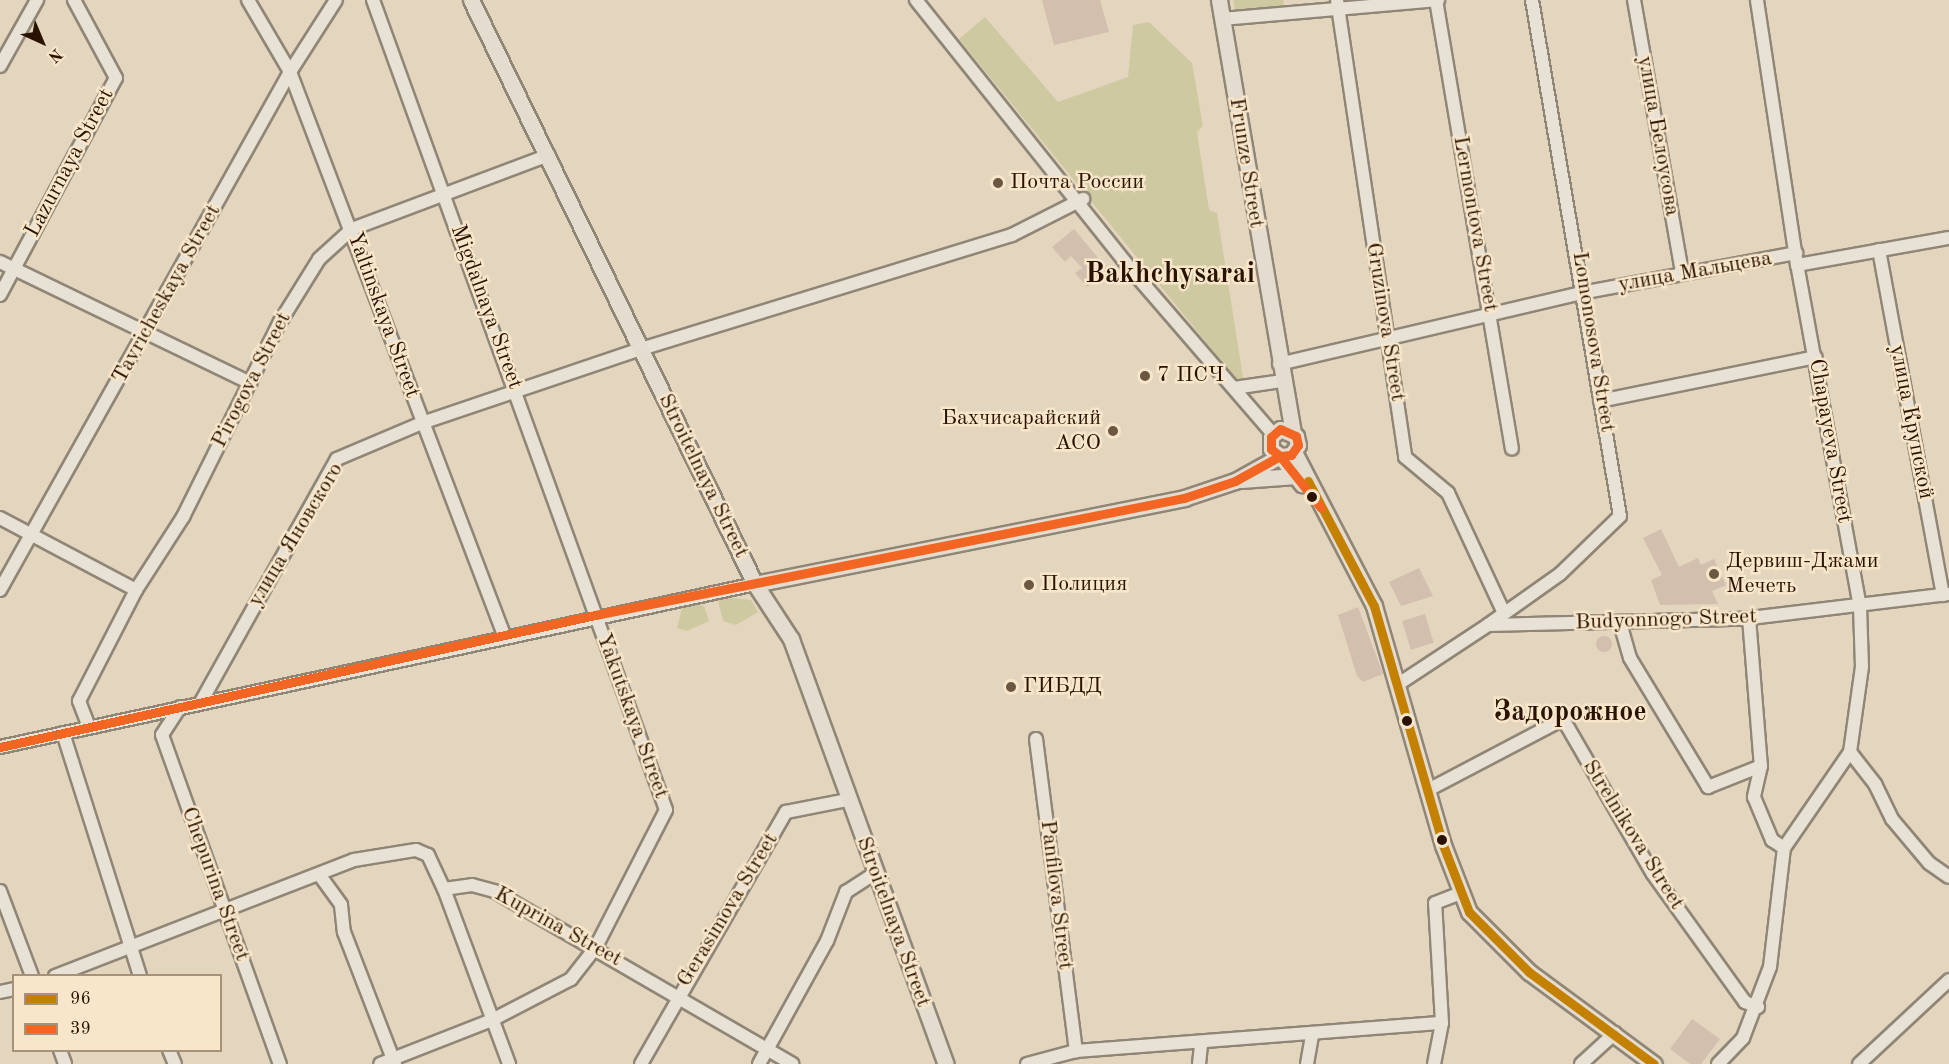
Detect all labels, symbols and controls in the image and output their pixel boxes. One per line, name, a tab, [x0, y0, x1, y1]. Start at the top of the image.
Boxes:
north arrow	[12, 12, 72, 72]
text: N	[45, 45, 64, 65]
street label: улица Белоусова	[1631, 54, 1685, 218]
street label: Lazurnaya Street	[20, 84, 120, 242]
street label: Frunze Street	[1223, 96, 1269, 230]
street label: Lermontova Street	[1447, 134, 1503, 314]
place label: Почта России	[1010, 170, 1144, 196]
marker: Почта России	[991, 176, 1005, 190]
street label: Tavricheskaya Street	[107, 200, 227, 388]
street label: Migdalnaya Street	[444, 221, 528, 393]
street label: Yaltinskaya Street	[341, 228, 425, 402]
street label: Gruzinova Street	[1359, 241, 1411, 403]
street label: улица Мальцева	[1616, 245, 1774, 299]
street label: Lomonosova Street	[1566, 250, 1620, 434]
district label: Bakhchysarai	[1085, 258, 1255, 292]
street label: Pirogova Street	[206, 308, 298, 452]
street label: улица Крупской	[1883, 343, 1939, 501]
street label: Chapayeva Street	[1803, 357, 1857, 525]
place label: 7 ПСЧ	[1157, 363, 1224, 389]
marker: 7 ПСЧ	[1138, 369, 1152, 383]
street label: Stroitelnaya Street	[652, 389, 754, 563]
place label: Бахчисарайский АСО	[941, 405, 1101, 457]
marker: Бахчисарайский АСО	[1106, 424, 1120, 438]
street label: улица Яновского	[243, 458, 349, 612]
unlabelled marker	[1306, 491, 1318, 503]
place label: Дервиш-Джами Мечеть	[1726, 548, 1879, 600]
marker: Дервиш-Джами Мечеть	[1707, 567, 1721, 581]
place label: Полиция	[1041, 572, 1128, 598]
marker: Полиция	[1022, 578, 1036, 592]
street label: Budyonnogo Street	[1575, 604, 1757, 636]
street label: Yakutskaya Street	[590, 630, 674, 802]
place label: ГИБДД	[1023, 674, 1102, 700]
marker: ГИБДД	[1004, 680, 1018, 694]
district label: Задорожное	[1493, 696, 1647, 730]
unlabelled marker	[1401, 715, 1413, 727]
street label: Strelnikova Street	[1576, 755, 1690, 915]
street label: Chepurina Street	[175, 803, 255, 965]
street label: Panfilova Street	[1034, 819, 1078, 971]
street label: Gerasimova Street	[672, 828, 784, 992]
street label: Stroitelnaya Street	[850, 833, 936, 1011]
unlabelled marker	[1436, 834, 1448, 846]
street label: Kuprina Street	[490, 881, 626, 973]
legend	[12, 974, 222, 1052]
text: 96	[70, 990, 91, 1008]
text: 39	[70, 1020, 91, 1038]

